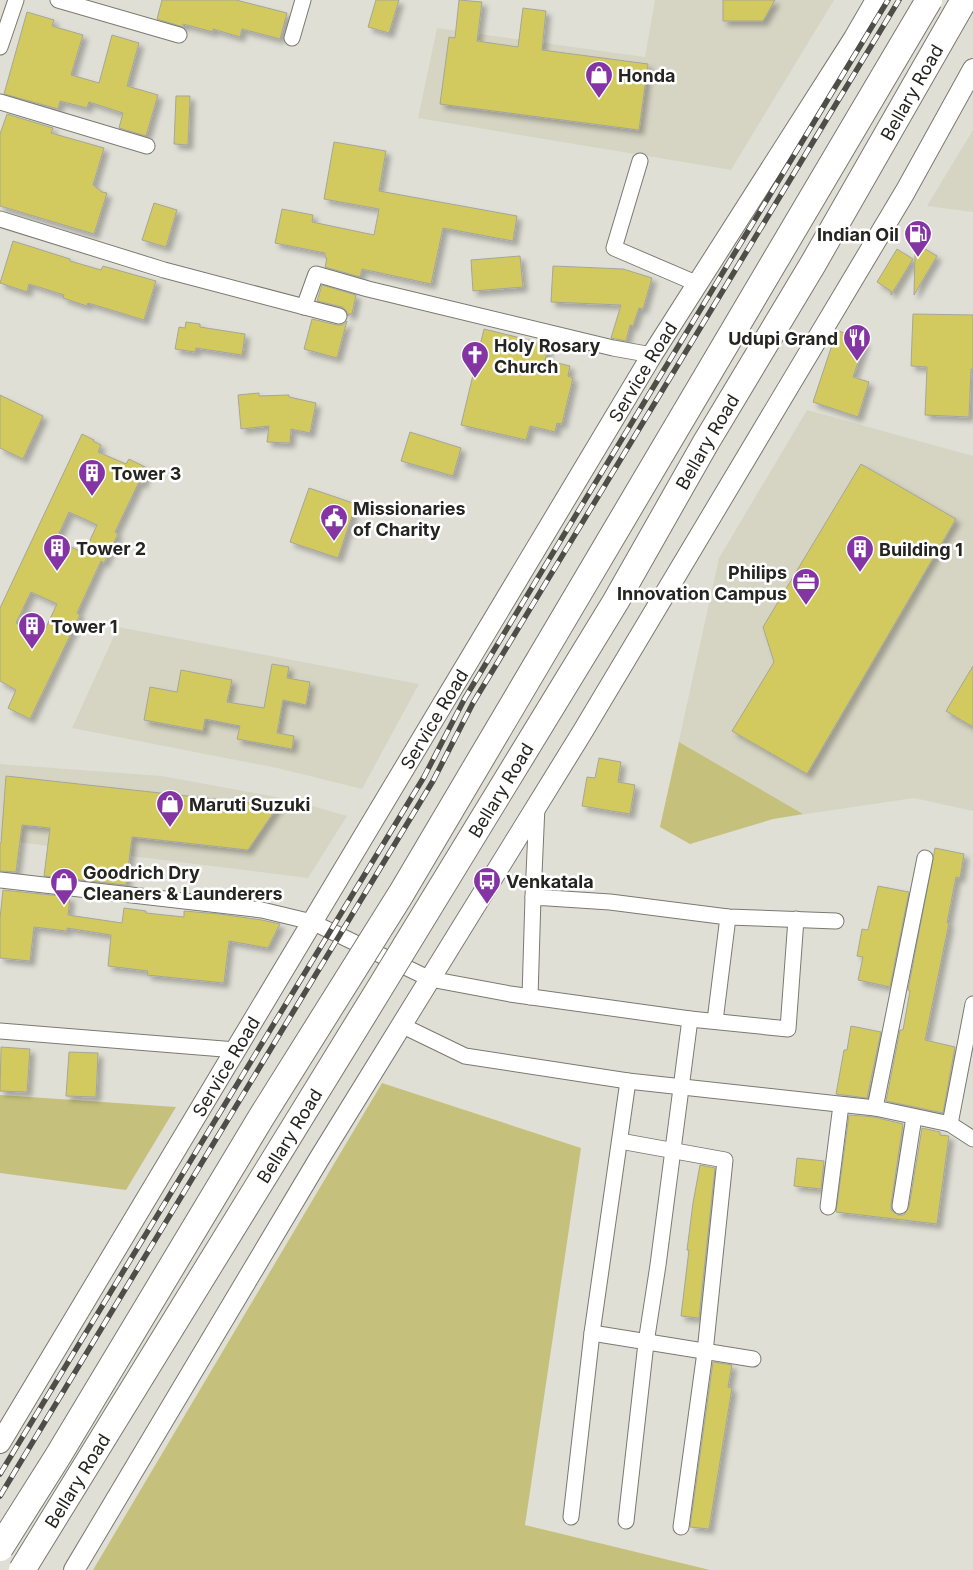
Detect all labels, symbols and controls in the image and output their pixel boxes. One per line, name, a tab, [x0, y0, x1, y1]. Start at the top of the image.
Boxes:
street label: Bellary Road	[876, 41, 947, 144]
shop icon: Honda	[584, 60, 614, 99]
place label: Honda	[618, 65, 676, 86]
fuel station icon: Indian Oil	[903, 219, 933, 258]
place label: Indian Oil	[817, 224, 899, 245]
street label: Service Road	[604, 318, 681, 425]
restaurant icon: Udupi Grand	[842, 323, 872, 362]
place label: Udupi Grand	[728, 328, 838, 349]
place label: Holy Rosary Church	[494, 335, 600, 377]
church icon: Holy Rosary Church	[460, 340, 490, 379]
street label: Bellary Road	[671, 390, 743, 493]
building icon: Tower 3	[77, 458, 107, 497]
place label: Tower 3	[111, 463, 181, 484]
place label: Missionaries of Charity	[353, 498, 466, 540]
public building icon: Missionaries of Charity	[319, 503, 349, 542]
building icon: Tower 2	[42, 533, 72, 572]
building icon: Building 1	[845, 534, 875, 573]
place label: Tower 2	[76, 538, 146, 559]
place label: Building 1	[879, 539, 963, 560]
place label: Philips Innovation Campus	[617, 562, 787, 604]
office icon: Philips Innovation Campus	[791, 567, 821, 606]
building icon: Tower 1	[17, 611, 47, 650]
place label: Tower 1	[51, 616, 118, 637]
street label: Service Road	[396, 665, 472, 773]
street label: Bellary Road	[464, 739, 537, 841]
shop icon: Maruti Suzuki	[155, 789, 185, 828]
place label: Maruti Suzuki	[189, 794, 310, 815]
place label: Goodrich Dry Cleaners & Launderers	[83, 862, 283, 904]
bus stop icon: Venkatala	[472, 866, 502, 905]
shop icon: Goodrich Dry Cleaners & Launderers	[49, 867, 79, 906]
place label: Venkatala	[506, 871, 594, 892]
street label: Service Road	[188, 1013, 264, 1120]
street label: Bellary Road	[252, 1085, 326, 1187]
street label: Bellary Road	[40, 1430, 114, 1532]

